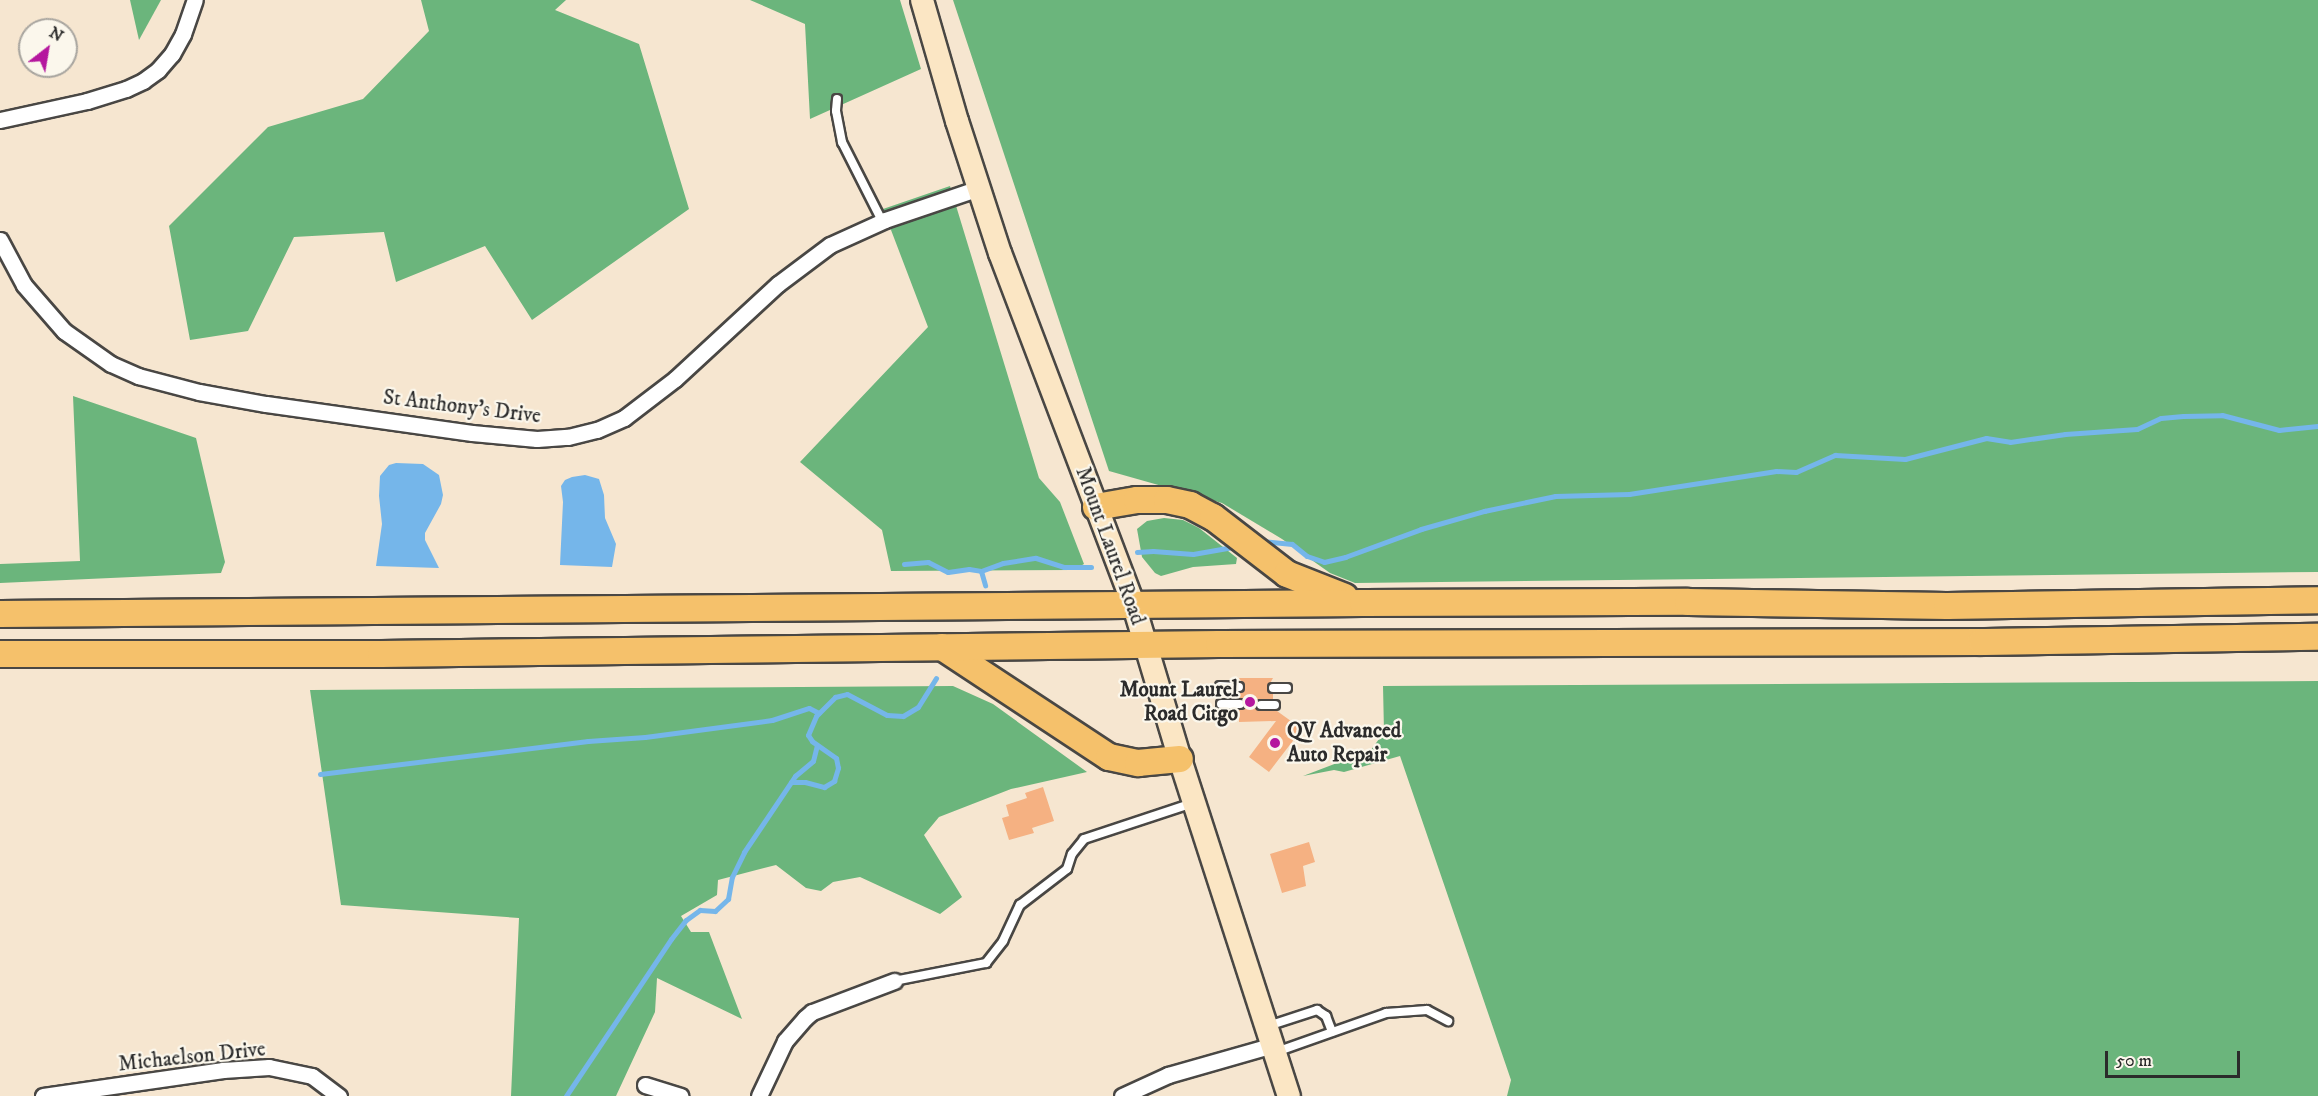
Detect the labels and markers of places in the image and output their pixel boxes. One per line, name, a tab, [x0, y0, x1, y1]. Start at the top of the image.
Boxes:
place label: Mount Laurel Road Citgo	[1120, 677, 1238, 727]
marker: Mount Laurel Road Citgo	[1243, 695, 1257, 709]
place label: QV Advanced Auto Repair	[1287, 718, 1401, 768]
marker: QV Advanced Auto Repair	[1268, 736, 1282, 750]

